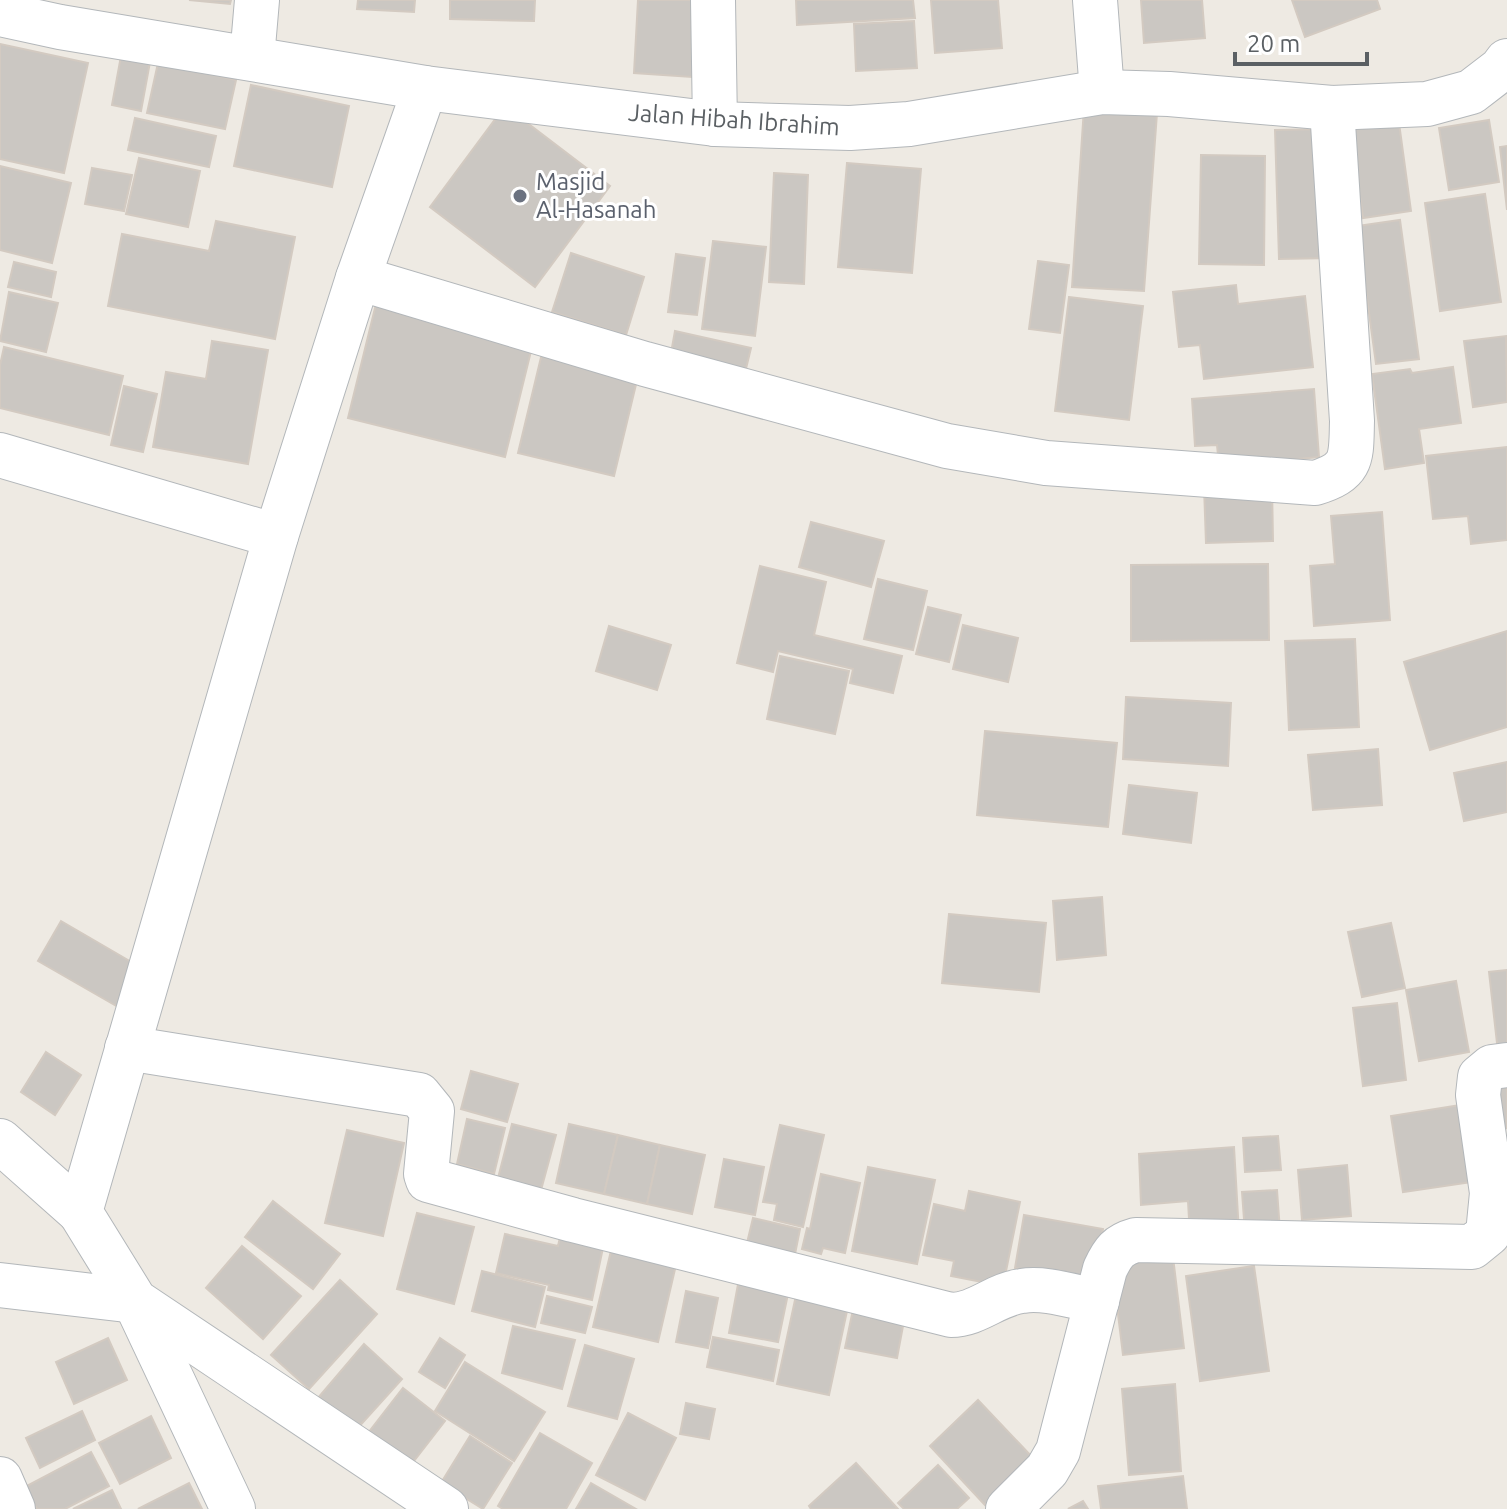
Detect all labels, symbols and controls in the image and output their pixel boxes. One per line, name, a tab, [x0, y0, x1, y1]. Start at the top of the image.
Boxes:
scale bar	[1235, 16, 1367, 66]
text: 20 m	[1247, 30, 1300, 57]
street label: Jalan Hibah Ibrahim	[627, 99, 841, 140]
place label: Masjid Al-Hasanah	[536, 168, 656, 223]
marker: Masjid Al-Hasanah	[511, 187, 529, 205]

